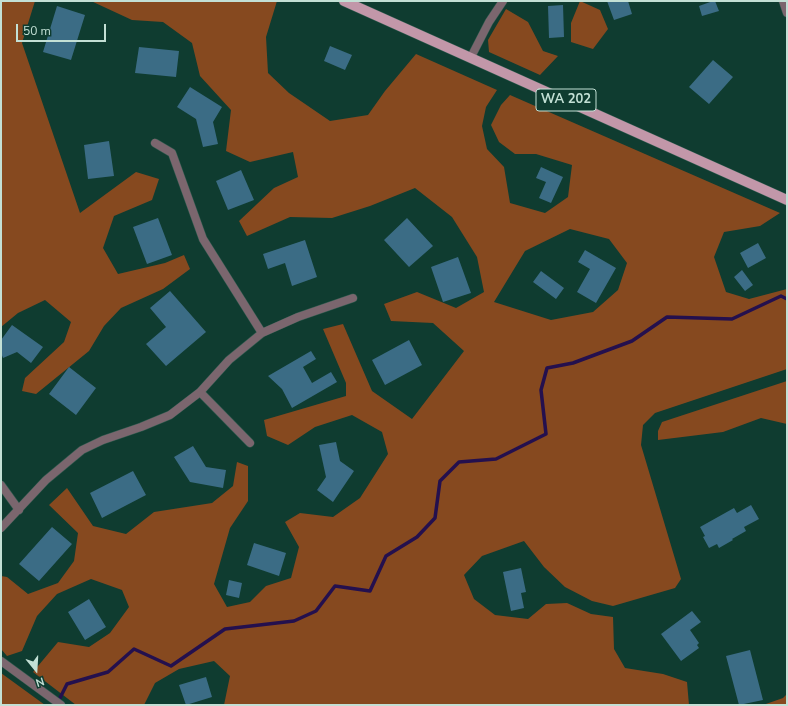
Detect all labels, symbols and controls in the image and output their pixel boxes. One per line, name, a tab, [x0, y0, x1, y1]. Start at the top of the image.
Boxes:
scale bar	[18, 16, 108, 42]
text: 50 m	[23, 23, 51, 39]
road number: WA 202	[536, 89, 596, 111]
north arrow	[16, 650, 56, 690]
text: N	[34, 673, 46, 690]

